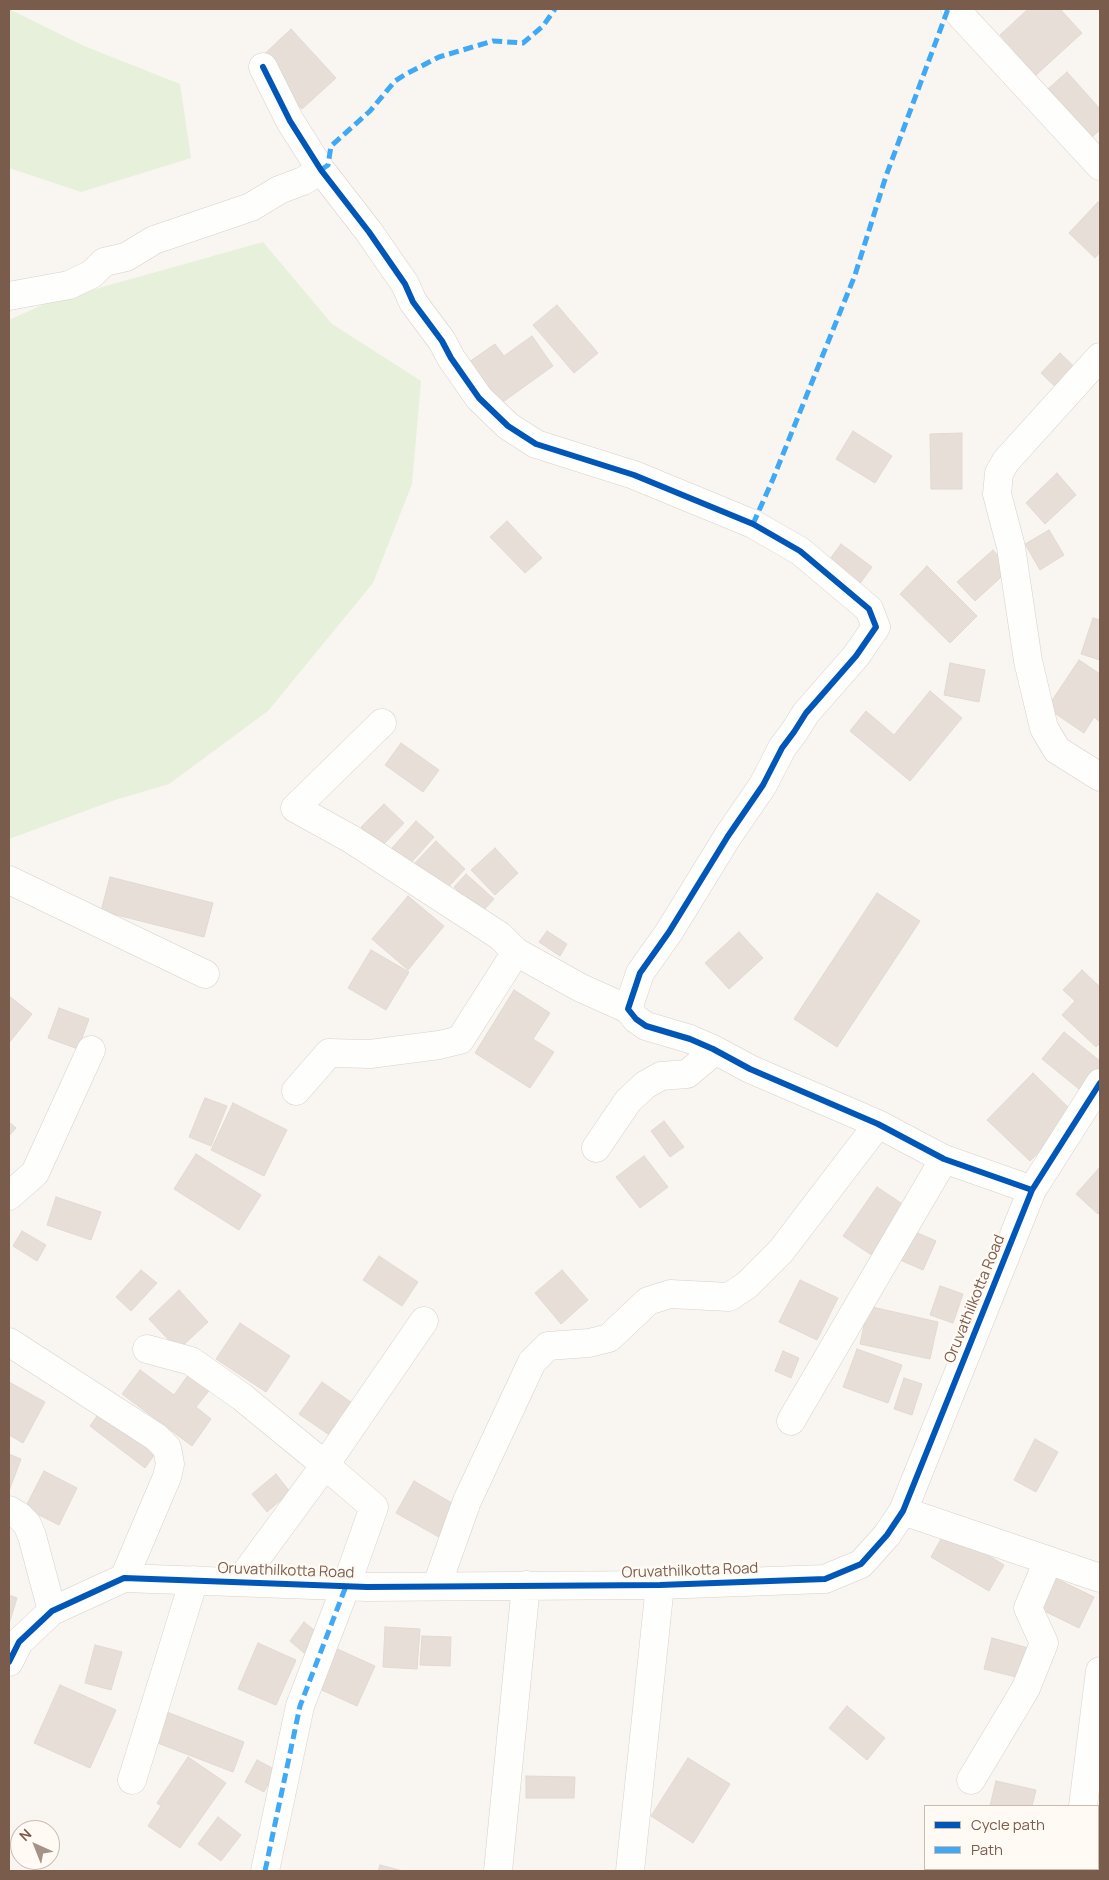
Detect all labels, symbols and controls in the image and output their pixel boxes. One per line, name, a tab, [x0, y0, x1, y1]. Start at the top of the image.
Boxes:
street label: Oruvathilkotta Road	[941, 1232, 1009, 1366]
street label: Oruvathilkotta Road	[217, 1560, 355, 1582]
street label: Oruvathilkotta Road	[621, 1560, 759, 1582]
legend	[924, 1805, 1099, 1870]
text: Cycle path	[971, 1814, 1045, 1835]
north arrow	[10, 1820, 60, 1870]
text: N	[15, 1824, 35, 1845]
text: Path	[971, 1839, 1003, 1860]

